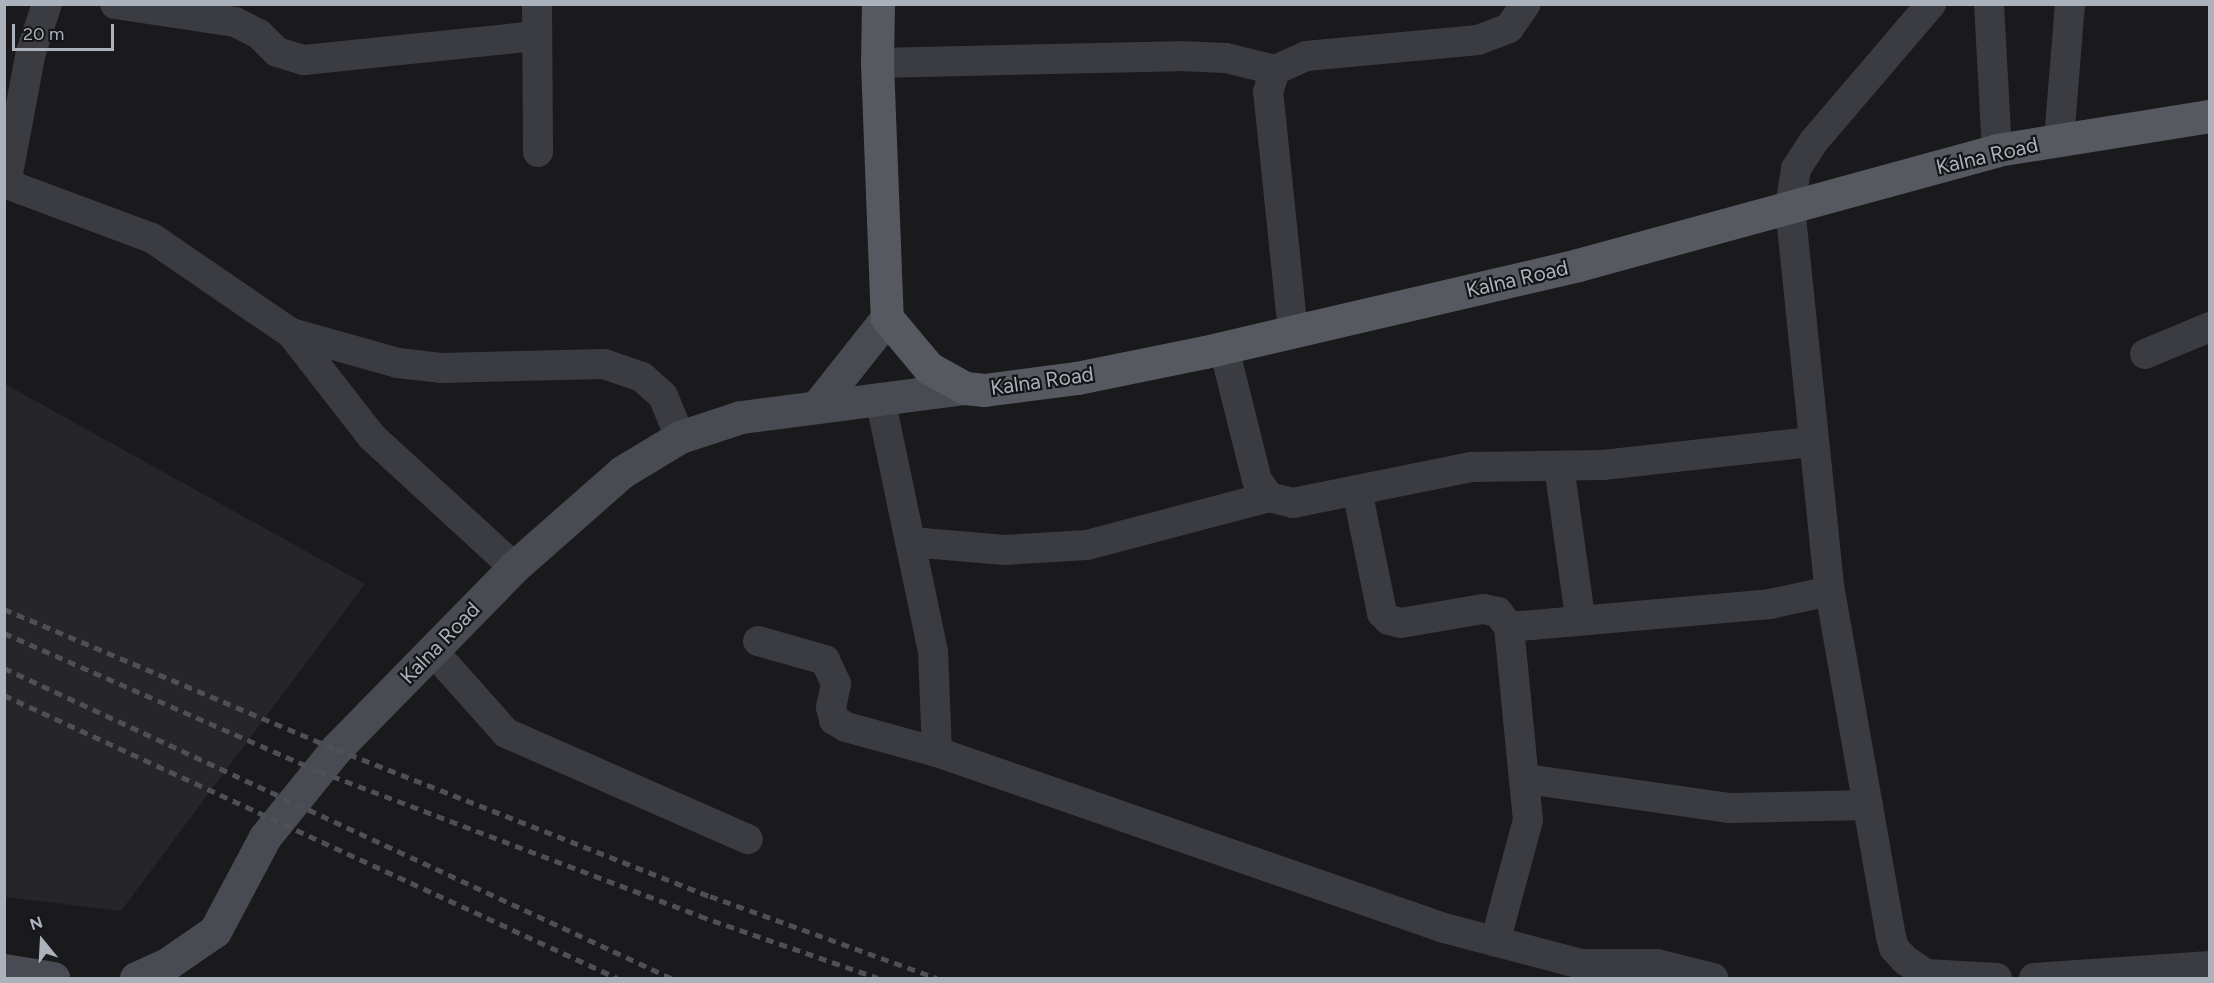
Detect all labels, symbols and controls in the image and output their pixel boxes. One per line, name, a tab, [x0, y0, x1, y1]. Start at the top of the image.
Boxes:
scale bar	[15, 12, 117, 50]
text: 20 m	[23, 23, 64, 45]
street label: Kalna Road	[1934, 132, 2040, 180]
street label: Kalna Road	[1464, 255, 1570, 303]
street label: Kalna Road	[989, 361, 1095, 401]
street label: Kalna Road	[395, 597, 485, 689]
north arrow	[12, 911, 72, 971]
text: N	[27, 912, 45, 934]

